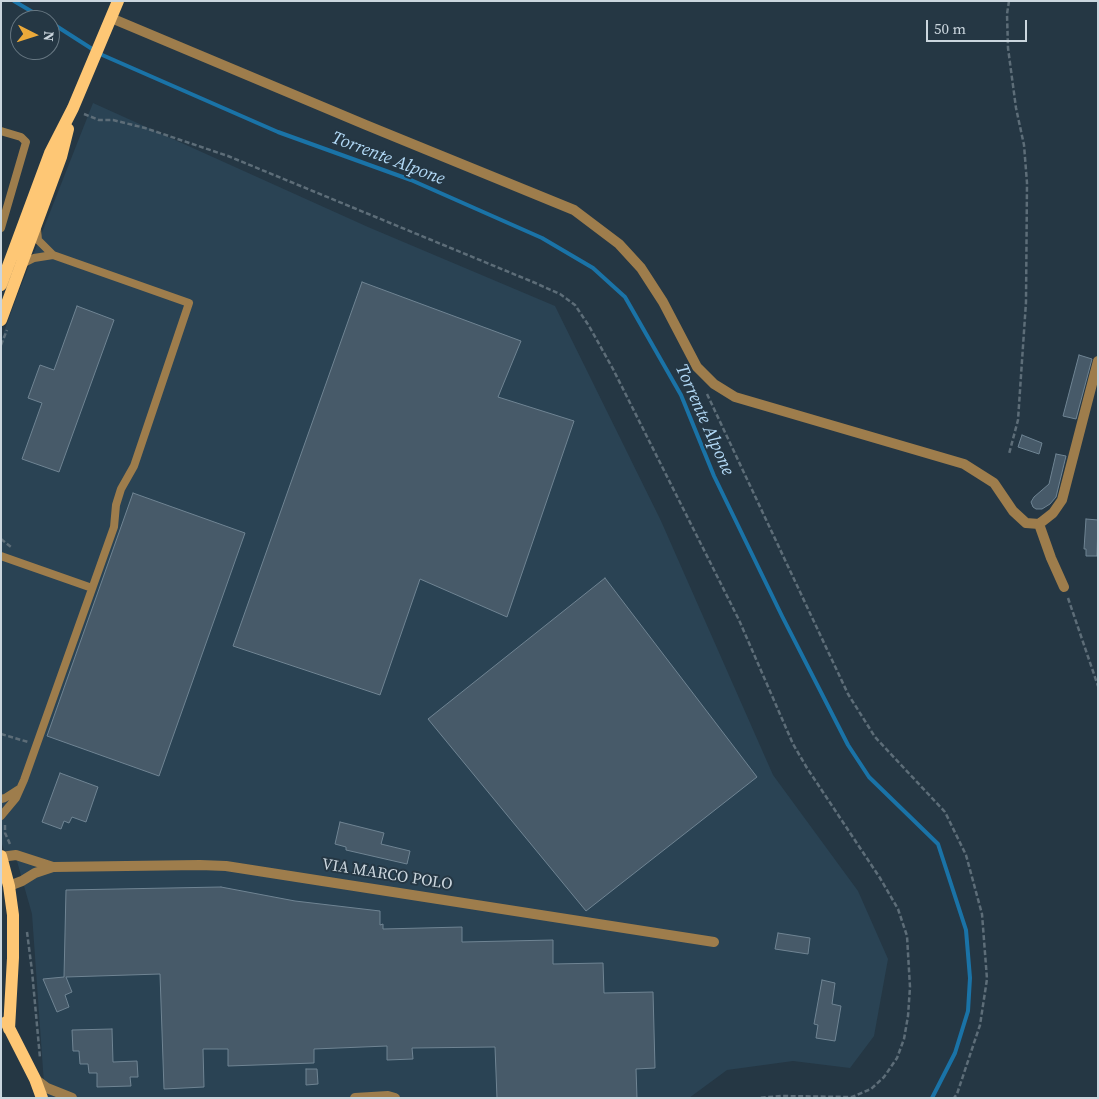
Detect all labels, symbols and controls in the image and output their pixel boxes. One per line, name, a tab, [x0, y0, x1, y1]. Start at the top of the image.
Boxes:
north arrow	[10, 10, 60, 60]
scale bar	[929, 10, 1030, 42]
text: 50 m	[934, 18, 966, 39]
text: N	[39, 30, 59, 42]
water label: Torrente Alpone	[328, 128, 448, 190]
water label: Torrente Alpone	[670, 361, 738, 479]
street label: VIA MARCO POLO	[320, 855, 454, 895]

